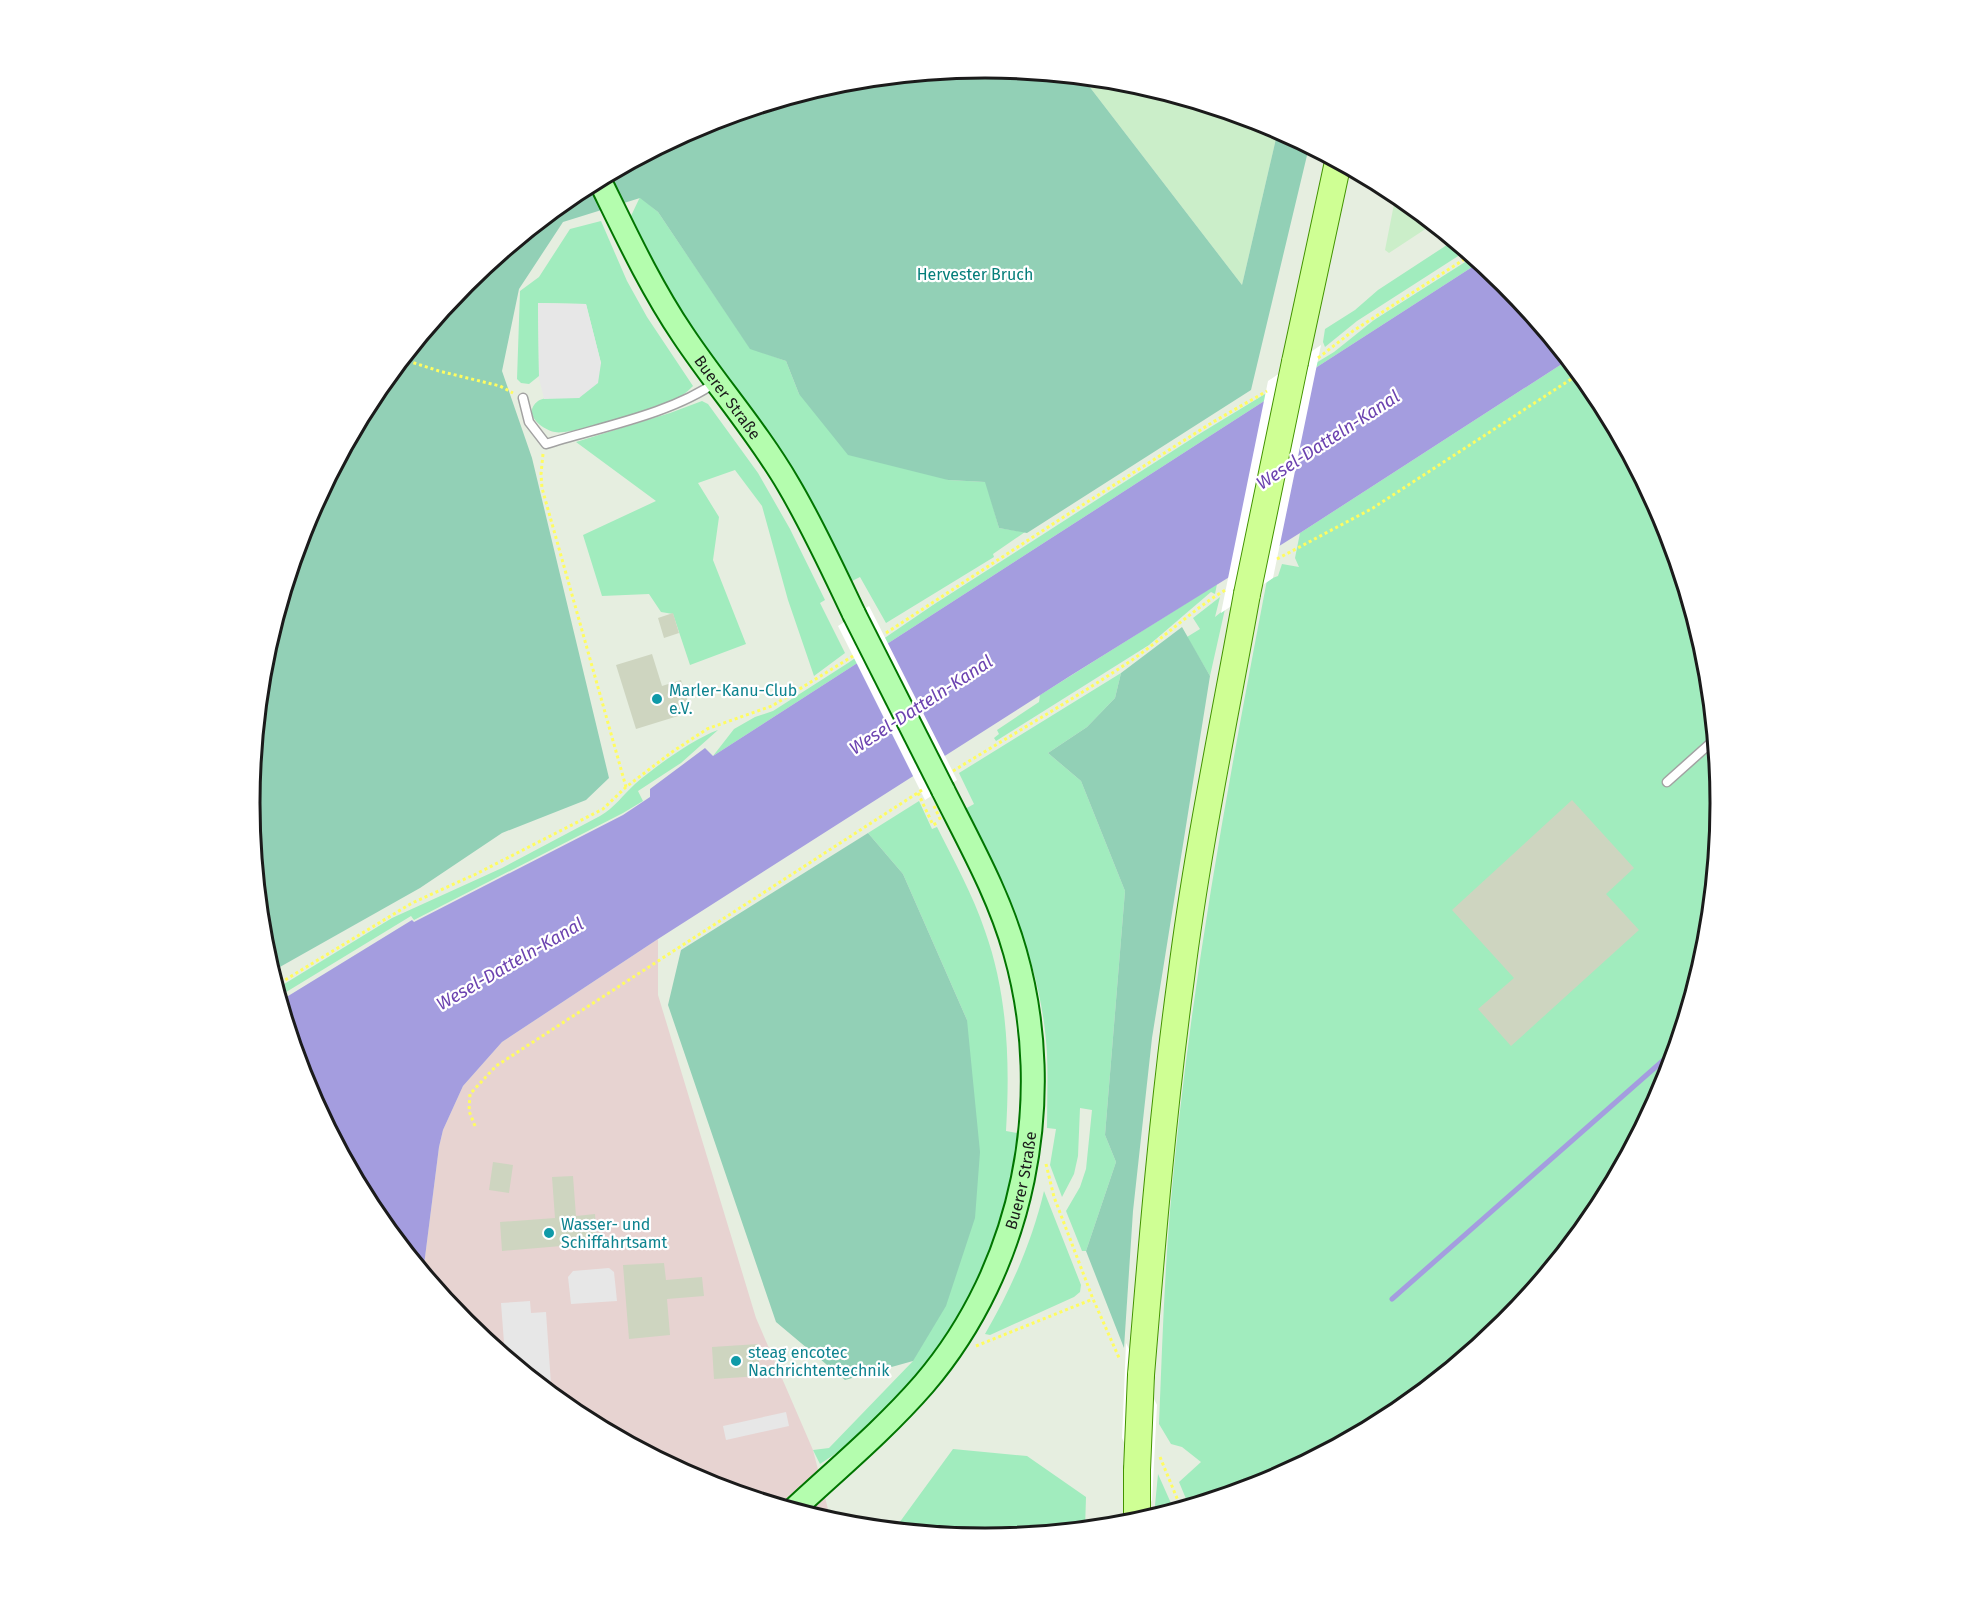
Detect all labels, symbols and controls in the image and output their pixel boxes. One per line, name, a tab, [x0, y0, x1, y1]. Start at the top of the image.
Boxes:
park label: Hervester Bruch	[917, 265, 1033, 284]
street label: Buerer Straße	[690, 352, 765, 443]
water label: Wesel-Datteln-Kanal	[1252, 386, 1404, 494]
water label: Wesel-Datteln-Kanal	[845, 651, 997, 759]
place label: Marler-Kanu-Club e.V.	[669, 681, 797, 718]
marker: Marler-Kanu-Club e.V.	[650, 692, 664, 706]
water label: Wesel-Datteln-Kanal	[433, 913, 587, 1015]
street label: Buerer Straße	[1001, 1130, 1040, 1232]
place label: Wasser- und Schiffahrtsamt	[561, 1215, 667, 1252]
marker: Wasser- und Schiffahrtsamt	[542, 1226, 556, 1240]
place label: steag encotec Nachrichtentechnik	[748, 1343, 890, 1380]
marker: steag encotec Nachrichtentechnik	[729, 1354, 743, 1368]

